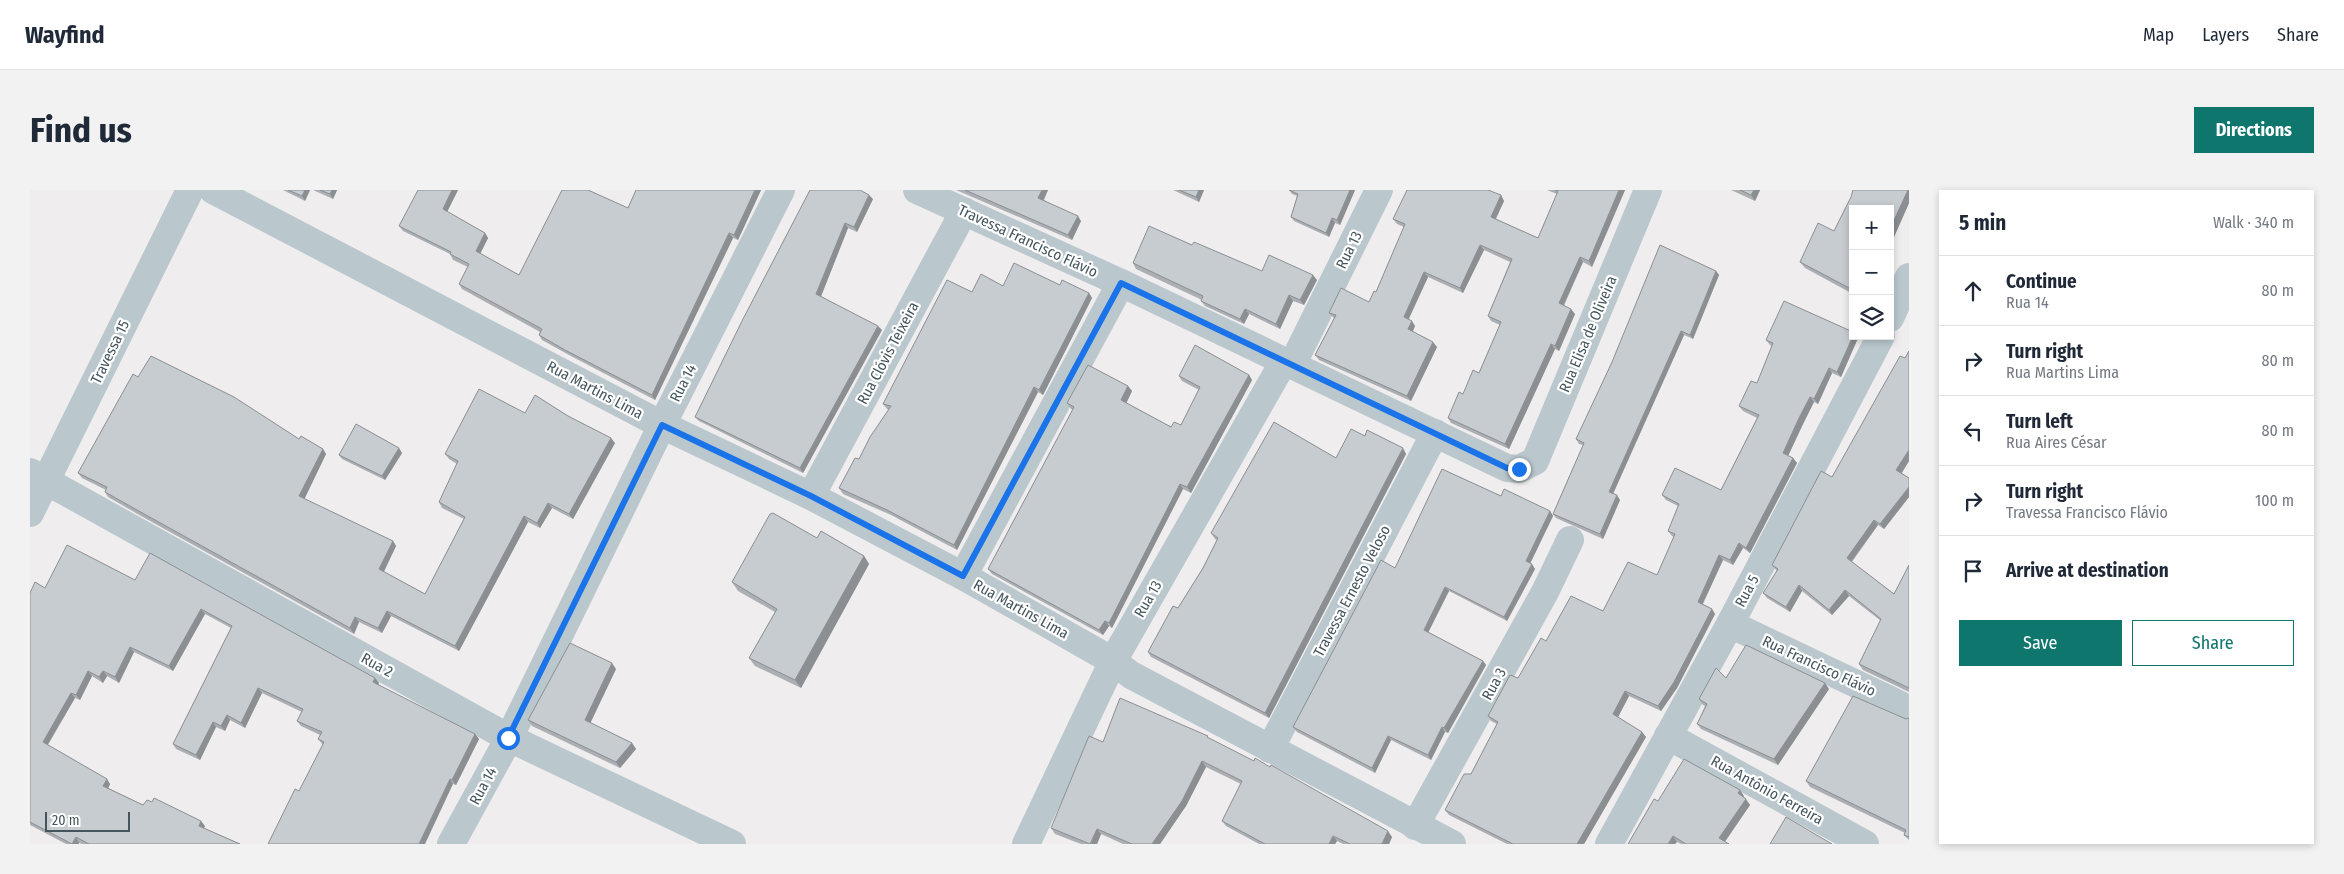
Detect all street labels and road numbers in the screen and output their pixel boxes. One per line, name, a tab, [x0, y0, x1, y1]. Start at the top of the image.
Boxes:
street label: Travessa Francisco Flávio	[955, 201, 1101, 281]
street label: Rua 13	[1332, 228, 1366, 272]
street label: Rua Elisa de Oliveira	[1555, 273, 1621, 395]
street label: Rua Clóvis Teixeira	[853, 299, 923, 407]
street label: Travessa 15	[87, 317, 133, 387]
street label: Rua Martins Lima	[544, 357, 646, 423]
street label: Rua 14	[666, 361, 700, 405]
street label: Travessa Ernesto Veloso	[1310, 522, 1394, 660]
street label: Rua 5	[1731, 572, 1763, 610]
street label: Rua Martins Lima	[970, 575, 1072, 643]
street label: Rua 13	[1130, 577, 1166, 621]
street label: Rua Francisco Flávio	[1760, 632, 1879, 700]
street label: Rua 2	[358, 649, 396, 681]
street label: Rua 3	[1478, 665, 1510, 703]
street label: Rua Antônio Ferreira	[1708, 752, 1826, 828]
street label: Rua 14	[466, 764, 500, 808]

